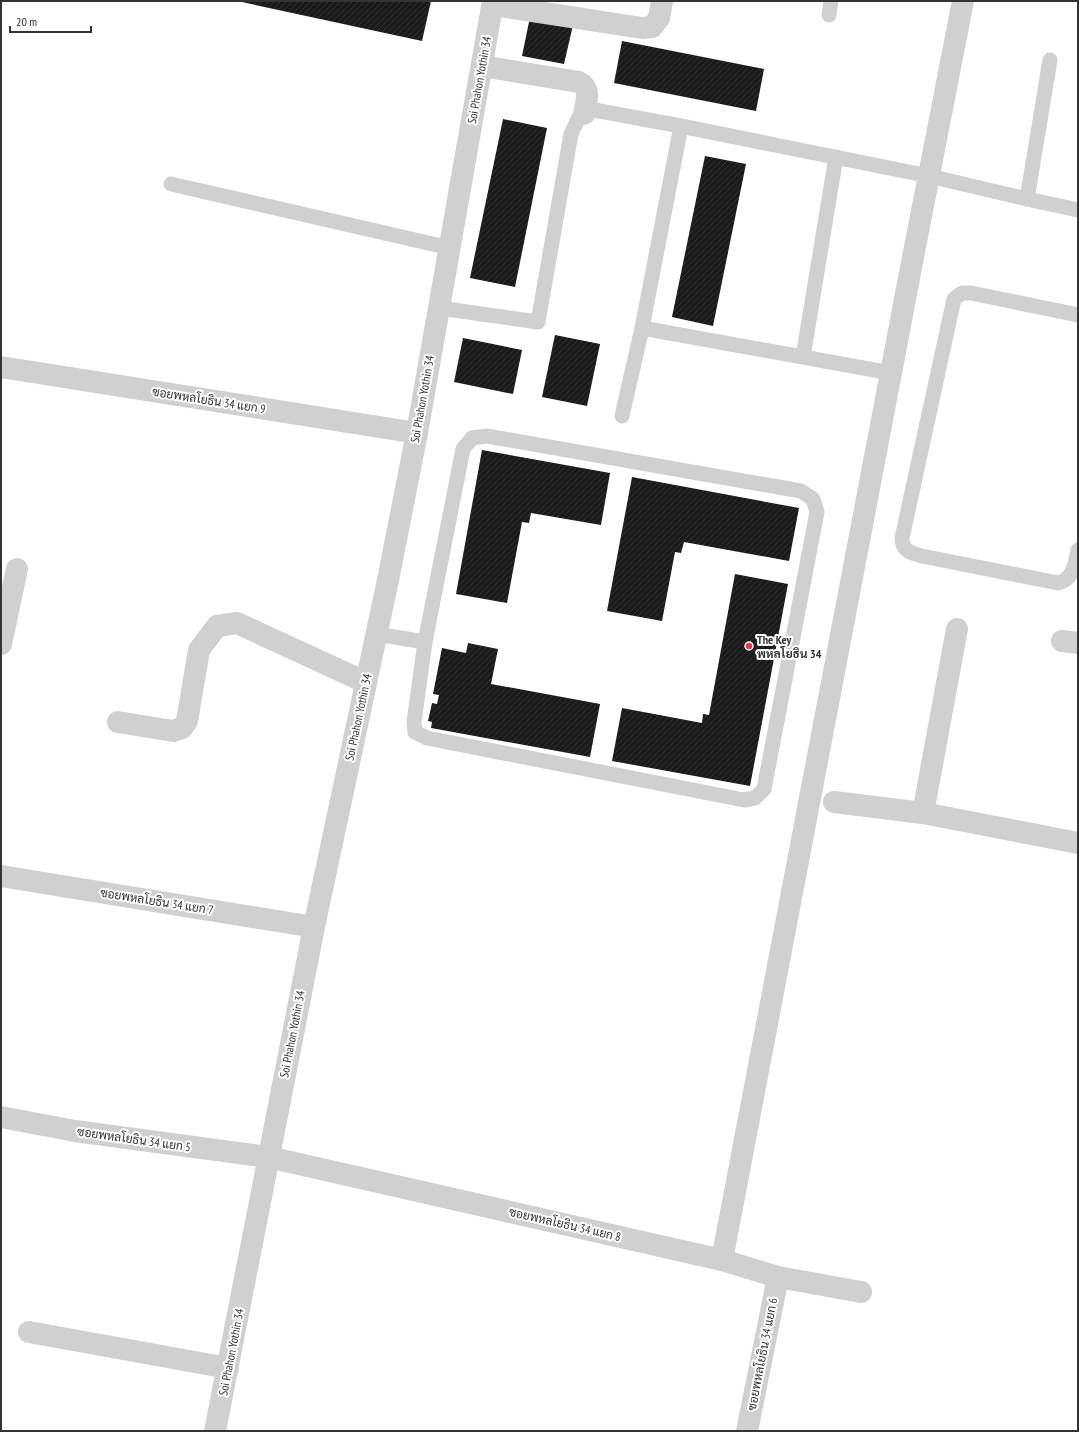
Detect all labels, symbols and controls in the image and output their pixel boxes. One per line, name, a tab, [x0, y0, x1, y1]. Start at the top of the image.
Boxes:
scale bar	[10, 8, 91, 34]
text: 20 m	[16, 14, 37, 29]
street label: Soi Phahon Yothin 34	[464, 35, 494, 125]
street label: Soi Phahon Yothin 34	[407, 354, 437, 444]
street label: ซอยพหลโยธิน 34 แยก 9	[151, 384, 267, 416]
place label: The Key พหลโยธิน 34	[757, 632, 822, 661]
marker: The Key พหลโยธิน 34	[744, 641, 754, 651]
street label: Soi Phahon Yothin 34	[341, 672, 375, 762]
street label: ซอยพหลโยธิน 34 แยก 7	[99, 885, 215, 917]
street label: Soi Phahon Yothin 34	[276, 989, 308, 1079]
street label: ซอยพหลโยธิน 34 แยก 5	[76, 1124, 192, 1154]
street label: ซอยพหลโยธิน 34 แยก 8	[507, 1204, 623, 1244]
street label: ซอยพหลโยธิน 34 แยก 6	[744, 1296, 780, 1412]
street label: Soi Phahon Yothin 34	[215, 1307, 247, 1397]

